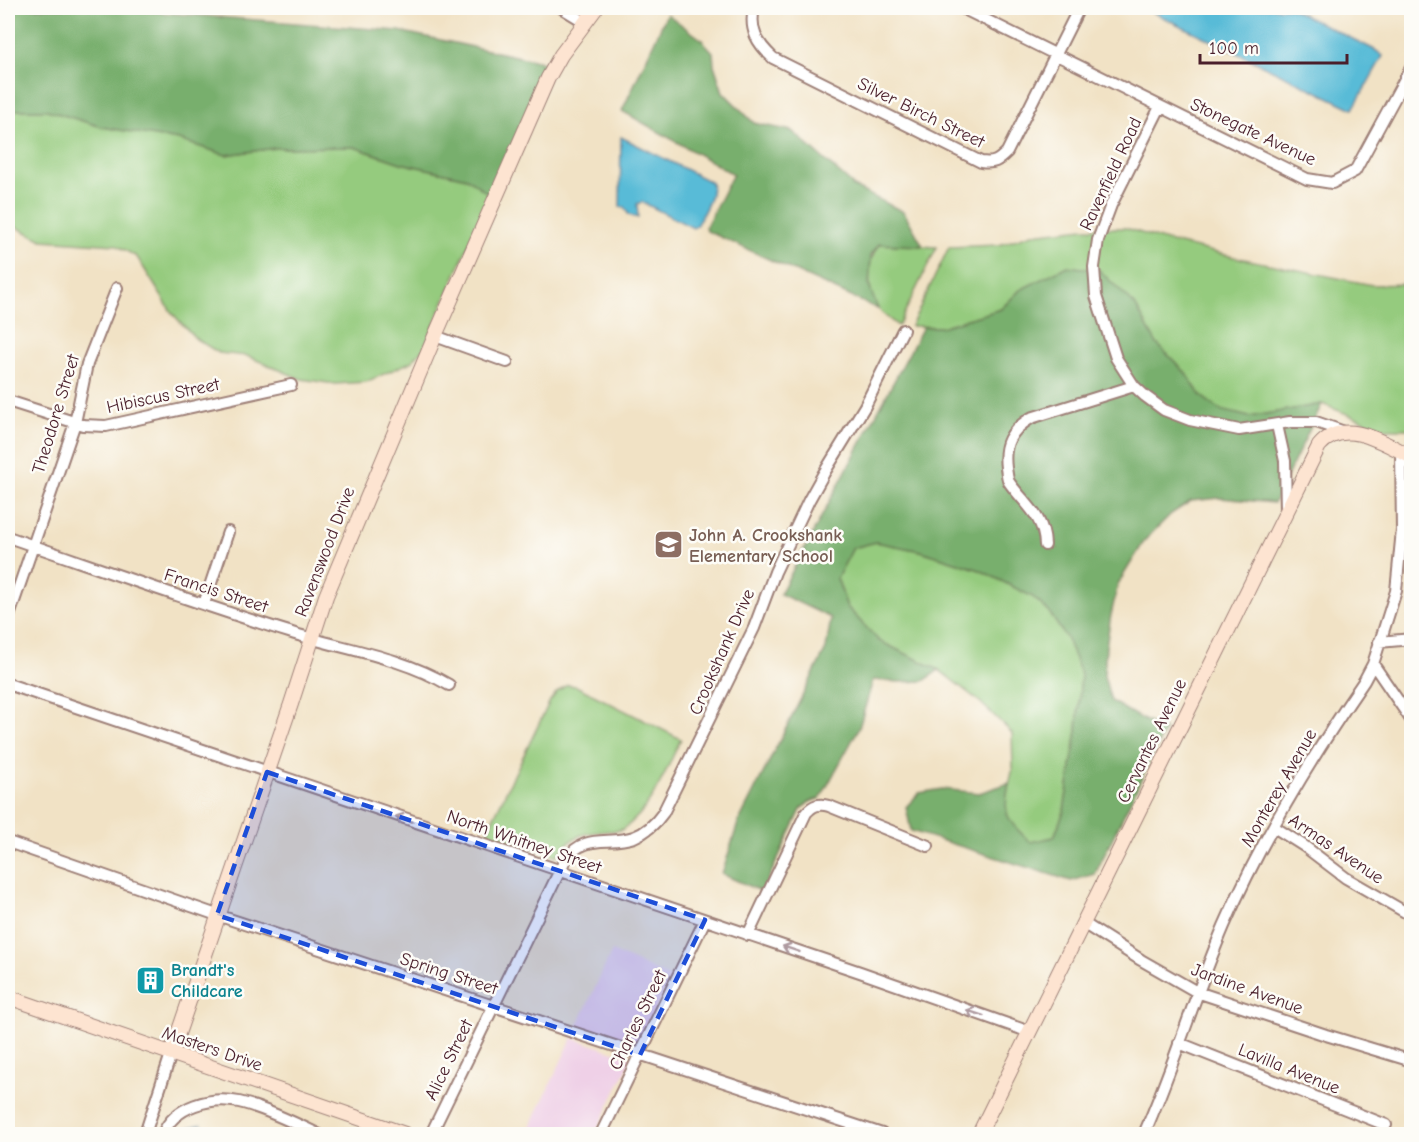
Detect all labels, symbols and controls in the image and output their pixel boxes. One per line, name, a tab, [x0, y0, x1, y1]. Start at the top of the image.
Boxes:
scale bar	[1200, 27, 1347, 65]
text: 100 m	[1209, 38, 1259, 59]
street label: Silver Birch Street	[854, 73, 989, 153]
street label: Stonegate Avenue	[1187, 94, 1319, 170]
street label: Ravenfield Road	[1076, 114, 1146, 234]
street label: Theodore Street	[28, 351, 84, 476]
street label: Hibiscus Street	[105, 374, 222, 418]
street label: Ravenswood Drive	[291, 484, 359, 620]
place label: John A. Crookshank Elementary School	[689, 525, 842, 567]
school or university icon: John A. Crookshank Elementary School	[652, 529, 684, 561]
street label: Francis Street	[162, 564, 271, 618]
street label: Crookshank Drive	[685, 586, 759, 718]
street label: Cervantes Avenue	[1113, 675, 1191, 807]
street label: Monterey Avenue	[1237, 725, 1321, 851]
street label: North Whitney Street	[444, 806, 605, 879]
street label: Armas Avenue	[1284, 810, 1388, 888]
one-way arrow	[395, 813, 414, 824]
one-way arrow	[782, 943, 801, 954]
street label: Spring Street	[398, 948, 501, 1000]
street label: Jardine Avenue	[1188, 959, 1306, 1019]
place label: Brandt's Childcare	[171, 960, 243, 1002]
building icon: Brandt's Childcare	[134, 964, 166, 996]
street label: Charles Street	[605, 966, 672, 1073]
one-way arrow	[966, 1007, 985, 1018]
street label: Alice Street	[420, 1015, 478, 1104]
street label: Masters Drive	[159, 1022, 265, 1076]
street label: Lavilla Avenue	[1235, 1039, 1343, 1099]

